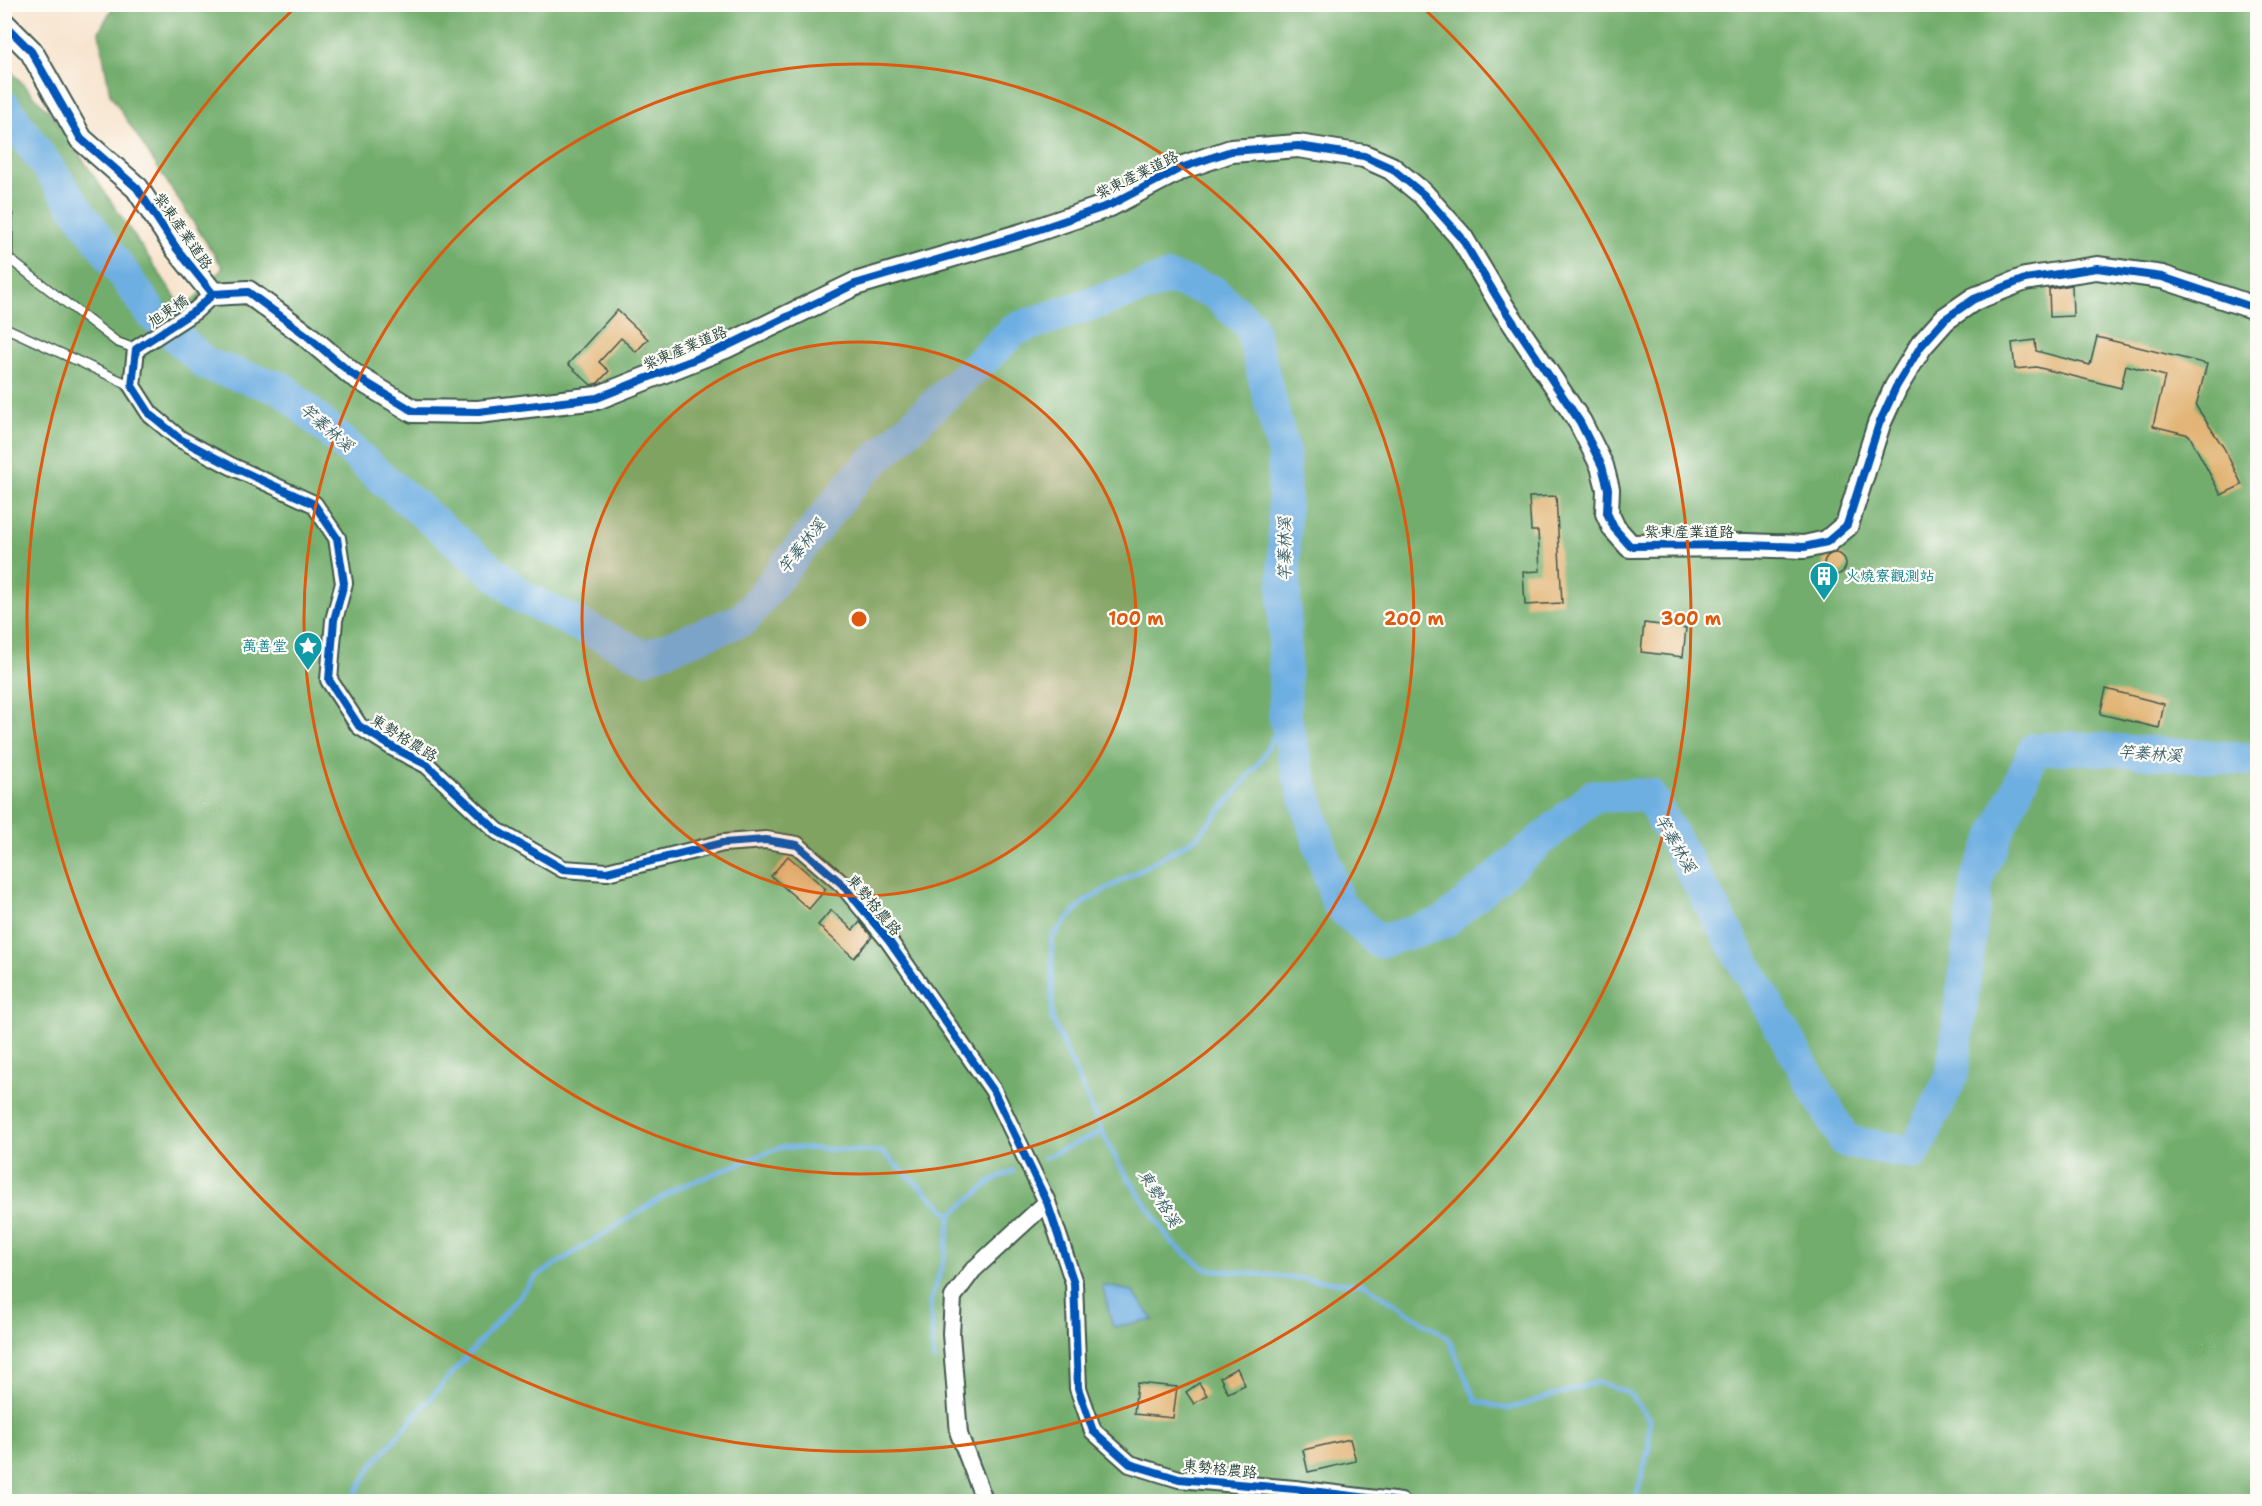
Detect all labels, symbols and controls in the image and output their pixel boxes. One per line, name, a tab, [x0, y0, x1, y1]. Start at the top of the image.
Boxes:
street label: 紫東產業道路	[1092, 146, 1182, 204]
street label: 紫東產業道路	[149, 188, 217, 274]
street label: 旭東橋	[144, 290, 192, 332]
street label: 紫東產業道路	[640, 321, 730, 375]
water label: 竿蓁林溪	[296, 398, 358, 457]
water label: 竿蓁林溪	[773, 514, 830, 578]
water label: 竿蓁林溪	[1274, 516, 1295, 581]
street label: 紫東產業道路	[1644, 522, 1734, 542]
building icon: 火燒寮觀測站	[1808, 560, 1840, 602]
place label: 火燒寮觀測站	[1845, 566, 1935, 586]
text: 100 m	[1108, 607, 1164, 631]
text: 200 m	[1384, 607, 1445, 631]
text: 300 m	[1661, 607, 1722, 631]
centre of rings	[849, 609, 869, 629]
place icon: 萬善堂	[292, 630, 324, 672]
place label: 萬善堂	[242, 636, 287, 656]
street label: 東勢格農路	[367, 710, 441, 766]
water label: 竿蓁林溪	[2117, 741, 2184, 766]
water label: 竿蓁林溪	[1650, 810, 1701, 877]
street label: 東勢格農路	[842, 870, 906, 940]
water label: 東勢格溪	[1134, 1166, 1186, 1232]
street label: 東勢格農路	[1182, 1455, 1258, 1483]

